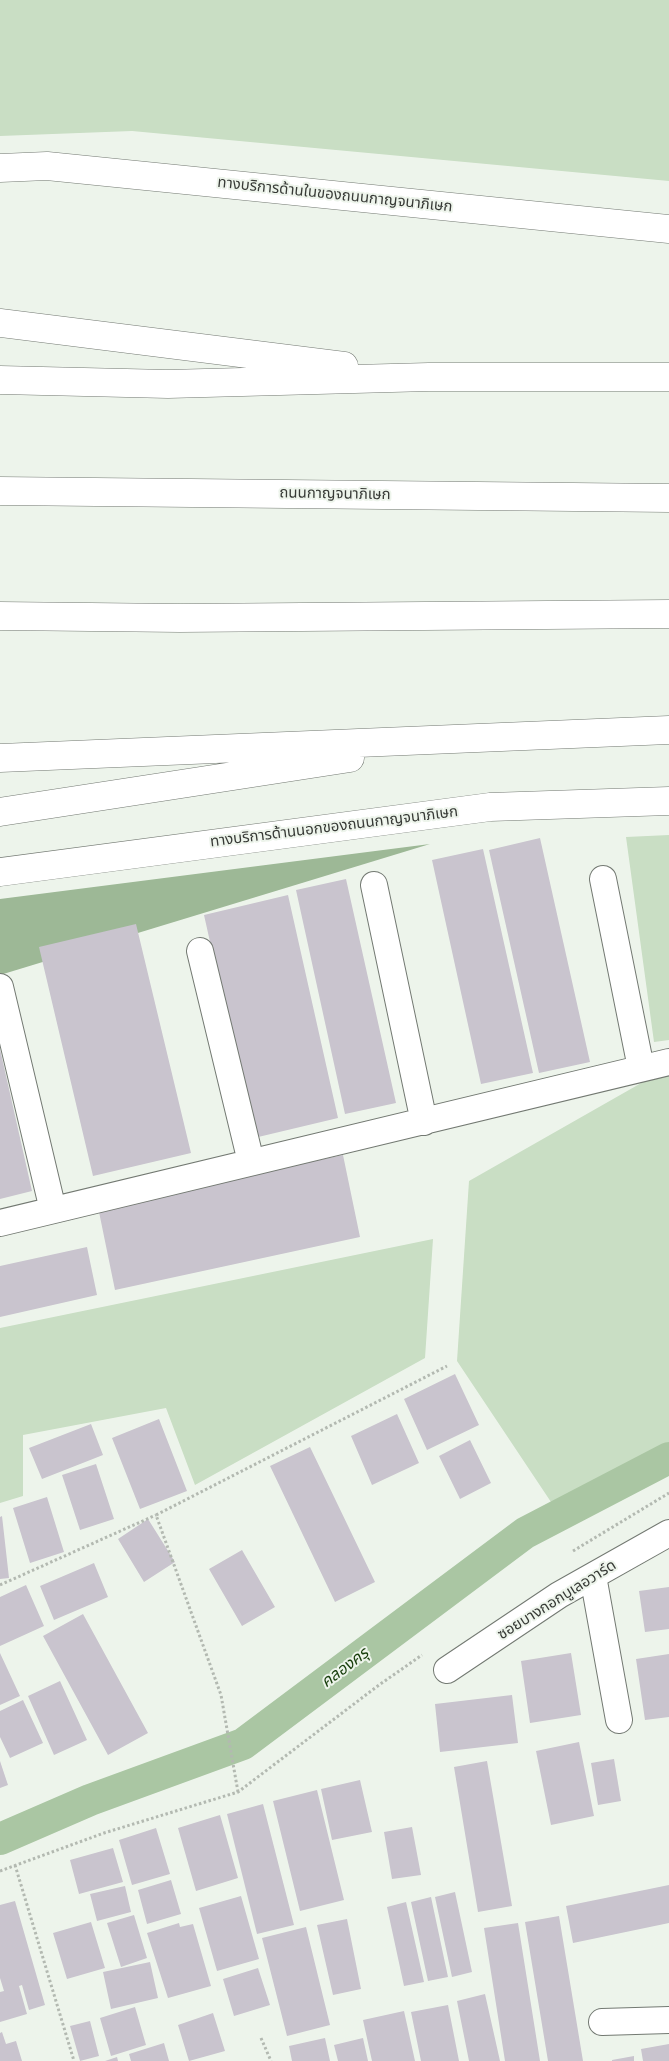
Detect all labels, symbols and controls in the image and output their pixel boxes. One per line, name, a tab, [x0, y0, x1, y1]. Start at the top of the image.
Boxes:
street label: ทางบริการด้านในของถนนกาญจนาภิเษก	[217, 174, 453, 216]
street label: ถนนกาญจนาภิเษก	[279, 484, 391, 504]
street label: ทางบริการด้านนอกของถนนกาญจนาภิเษก	[209, 803, 459, 851]
street label: ซอยบางกอกบูเลอวาร์ด	[494, 1556, 620, 1644]
water label: คลองครุ	[318, 1644, 372, 1692]

